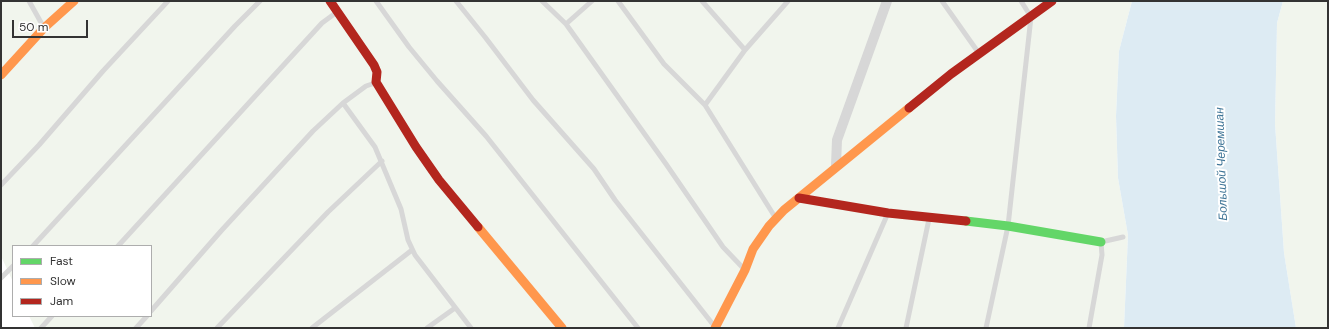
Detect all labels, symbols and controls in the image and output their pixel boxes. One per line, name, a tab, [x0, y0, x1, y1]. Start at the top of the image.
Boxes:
scale bar	[14, 12, 90, 38]
text: 50 m	[19, 19, 48, 35]
water label: Большой Черемшан	[1213, 107, 1231, 221]
legend	[12, 245, 152, 317]
text: Fast	[50, 253, 73, 269]
text: Slow	[50, 273, 76, 289]
text: Jam	[50, 293, 73, 309]

